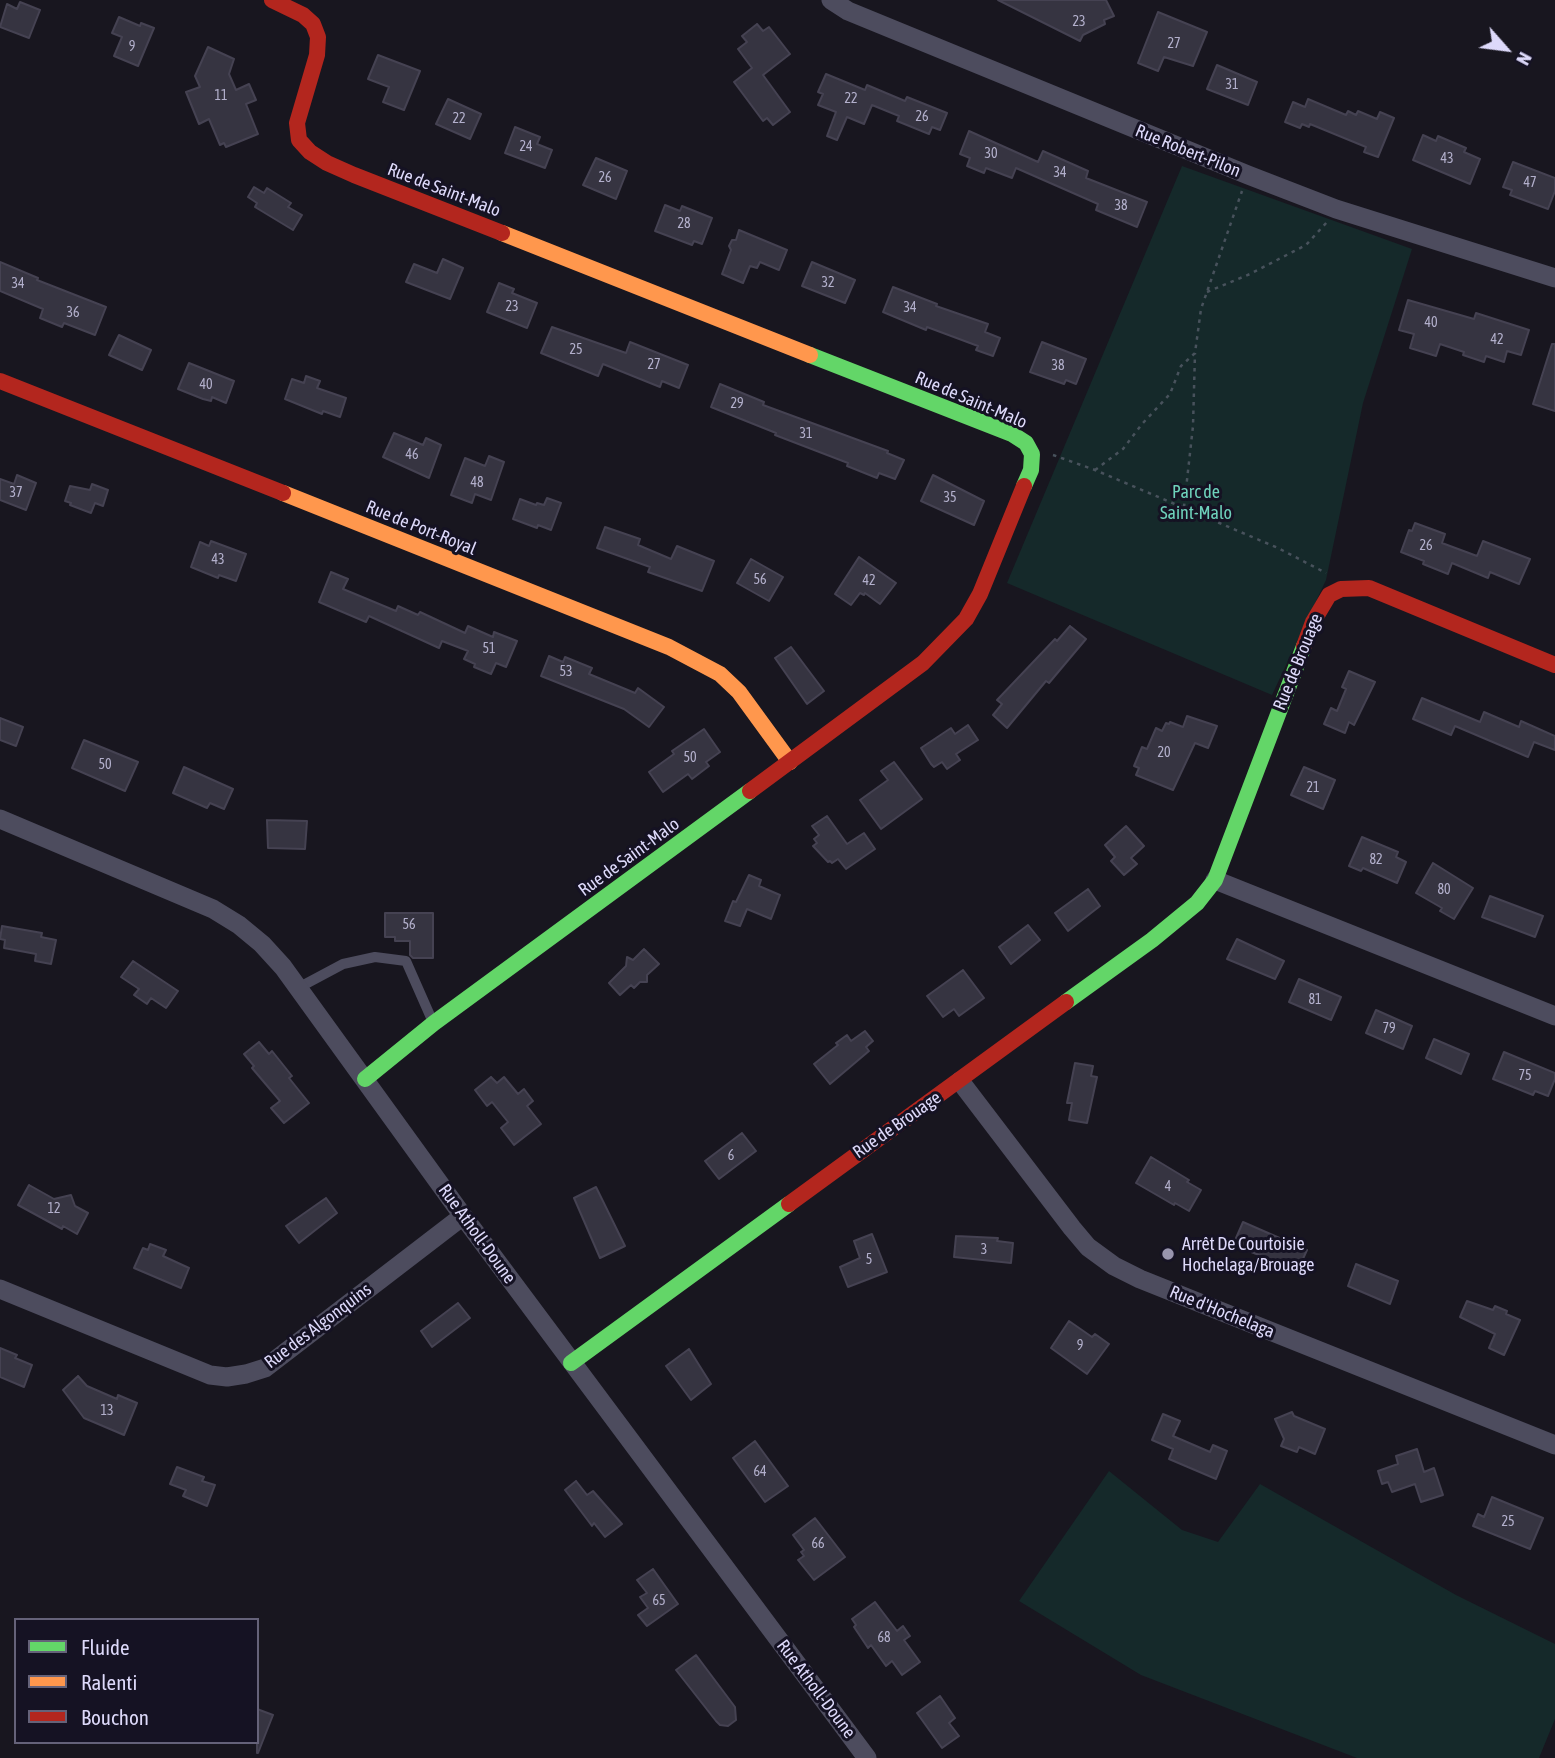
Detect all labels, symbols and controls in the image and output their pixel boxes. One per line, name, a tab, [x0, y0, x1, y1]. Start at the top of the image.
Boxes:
house number: 23	[1072, 14, 1086, 30]
north arrow	[1471, 14, 1541, 84]
house number: 27	[1167, 36, 1181, 52]
house number: 9	[129, 39, 135, 55]
text: N	[1512, 49, 1537, 69]
house number: 31	[1225, 77, 1239, 93]
house number: 11	[214, 88, 228, 104]
house number: 22	[844, 91, 858, 107]
house number: 26	[915, 109, 929, 125]
house number: 22	[452, 111, 466, 127]
street label: Rue Robert-Pilon	[1132, 120, 1244, 182]
house number: 24	[519, 139, 533, 155]
house number: 30	[984, 146, 998, 162]
house number: 43	[1440, 151, 1454, 167]
street label: Rue de Saint-Malo	[384, 159, 504, 221]
house number: 34	[1053, 165, 1067, 181]
house number: 26	[598, 170, 612, 186]
house number: 47	[1523, 175, 1537, 191]
house number: 38	[1114, 198, 1128, 214]
house number: 28	[677, 216, 691, 232]
house number: 32	[821, 275, 835, 291]
house number: 34	[11, 276, 25, 292]
house number: 23	[505, 299, 519, 315]
house number: 34	[903, 300, 917, 316]
house number: 36	[66, 305, 80, 321]
house number: 40	[1424, 315, 1438, 331]
house number: 42	[1490, 332, 1504, 348]
house number: 25	[569, 342, 583, 358]
house number: 27	[647, 357, 661, 373]
house number: 38	[1051, 358, 1065, 374]
street label: Rue de Saint-Malo	[912, 367, 1030, 433]
house number: 40	[199, 377, 213, 393]
house number: 29	[730, 396, 744, 412]
house number: 31	[799, 426, 813, 442]
house number: 46	[405, 447, 419, 463]
house number: 48	[470, 475, 484, 491]
park label: Parc de Saint-Malo	[1160, 481, 1232, 524]
house number: 37	[9, 485, 23, 501]
house number: 35	[943, 490, 957, 506]
street label: Rue de Port-Royal	[363, 496, 479, 560]
house number: 26	[1419, 538, 1433, 554]
house number: 43	[211, 552, 225, 568]
house number: 56	[753, 572, 767, 588]
house number: 42	[862, 573, 876, 589]
street label: Rue de Brouage	[1269, 610, 1327, 714]
house number: 51	[482, 641, 496, 657]
house number: 53	[559, 664, 573, 680]
house number: 20	[1157, 745, 1171, 761]
house number: 50	[683, 750, 697, 766]
house number: 50	[98, 757, 112, 773]
house number: 21	[1306, 780, 1320, 796]
street label: Rue de Saint-Malo	[574, 813, 684, 901]
house number: 82	[1369, 852, 1383, 868]
house number: 80	[1437, 882, 1451, 898]
house number: 56	[402, 917, 416, 933]
house number: 81	[1308, 992, 1322, 1008]
house number: 79	[1382, 1021, 1396, 1037]
house number: 75	[1518, 1068, 1532, 1084]
street label: Rue de Brouage	[849, 1087, 945, 1163]
house number: 6	[728, 1148, 734, 1164]
house number: 4	[1165, 1179, 1171, 1195]
street label: Rue Atholl-Doune	[434, 1180, 520, 1288]
house number: 12	[47, 1201, 61, 1217]
place label: Arrêt De Courtoisie Hochelaga/Brouage	[1182, 1233, 1314, 1276]
house number: 3	[981, 1242, 987, 1258]
marker: Arrêt De Courtoisie Hochelaga/Brouage	[1160, 1246, 1176, 1262]
house number: 5	[866, 1252, 872, 1268]
street label: Rue des Algonquins	[260, 1279, 376, 1373]
street label: Rue d'Hochelaga	[1166, 1281, 1278, 1343]
house number: 9	[1077, 1338, 1083, 1354]
house number: 13	[100, 1403, 114, 1419]
house number: 64	[753, 1464, 767, 1480]
house number: 25	[1501, 1514, 1515, 1530]
house number: 66	[811, 1536, 825, 1552]
house number: 65	[652, 1593, 666, 1609]
legend	[14, 1618, 259, 1744]
house number: 68	[877, 1630, 891, 1646]
text: Fluide	[81, 1635, 130, 1659]
street label: Rue Atholl-Doune	[772, 1635, 860, 1743]
text: Ralenti	[81, 1670, 137, 1694]
text: Bouchon	[81, 1705, 149, 1729]

